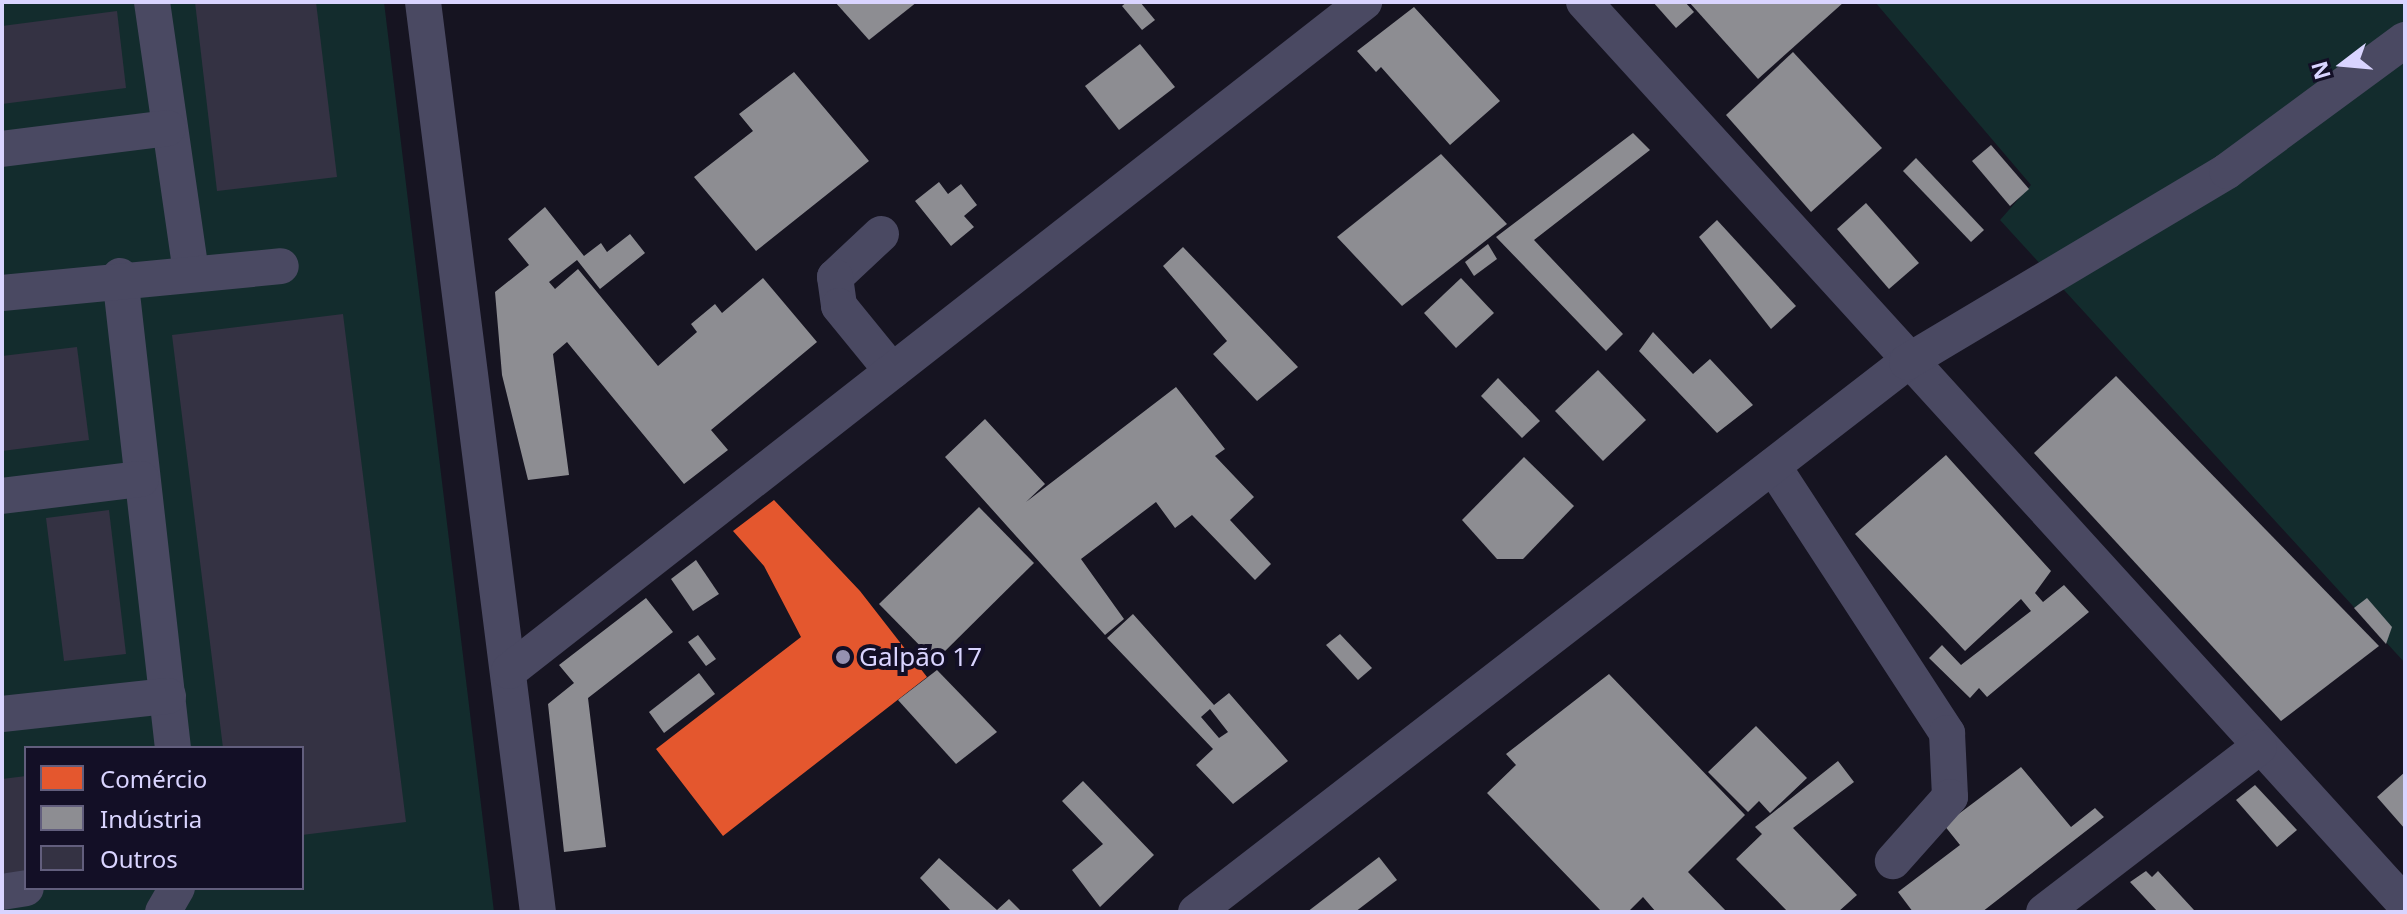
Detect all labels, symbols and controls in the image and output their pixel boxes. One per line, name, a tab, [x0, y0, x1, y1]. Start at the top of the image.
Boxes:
north arrow	[2303, 24, 2383, 104]
text: N	[2303, 58, 2337, 83]
place label: Galpão 17	[859, 641, 982, 673]
marker: Galpão 17	[834, 648, 852, 666]
legend	[24, 746, 304, 890]
text: Comércio	[100, 762, 207, 795]
text: Indústria	[100, 802, 202, 835]
text: Outros	[100, 842, 178, 875]

